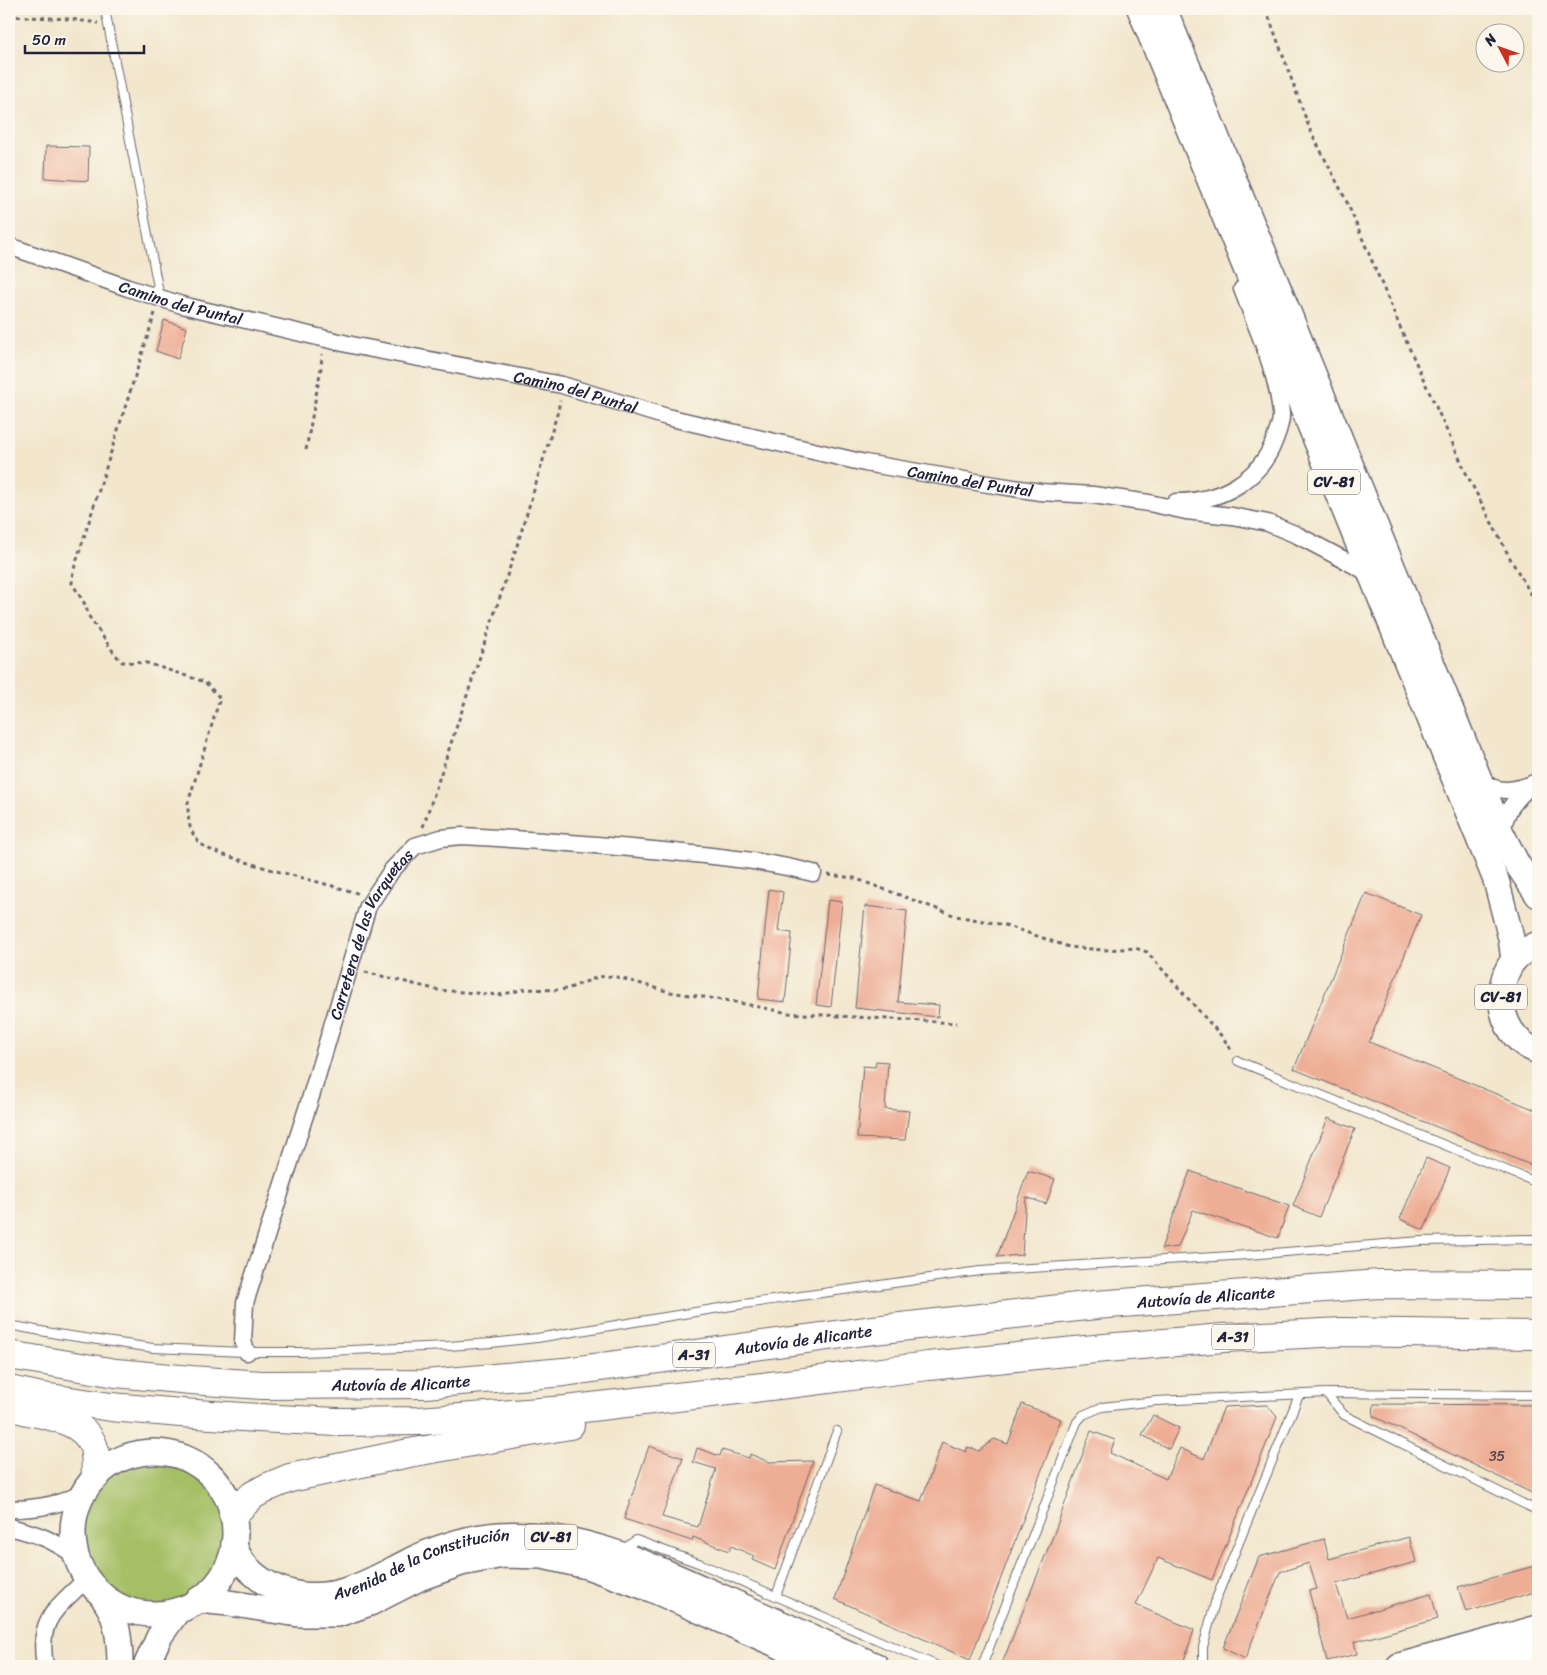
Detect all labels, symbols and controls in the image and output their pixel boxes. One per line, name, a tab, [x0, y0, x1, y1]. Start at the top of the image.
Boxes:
scale bar	[25, 22, 144, 54]
north arrow	[1474, 22, 1524, 72]
text: 50 m	[32, 27, 67, 53]
text: N	[1477, 28, 1503, 52]
street label: Camino del Puntal	[115, 271, 246, 333]
street label: Camino del Puntal	[511, 362, 641, 422]
street label: Camino del Puntal	[905, 456, 1036, 505]
road number: CV-81	[1308, 470, 1360, 494]
street label: Carretera de las Varquetas	[320, 841, 421, 1023]
road number: CV-81	[1475, 984, 1527, 1010]
street label: Autovía de Alicante	[1135, 1277, 1276, 1316]
street label: Autovía de Alicante	[732, 1316, 874, 1363]
road number: A-31	[1212, 1324, 1254, 1350]
road number: A-31	[673, 1342, 715, 1368]
street label: Autovía de Alicante	[331, 1366, 471, 1399]
house number: 35	[1489, 1444, 1506, 1469]
street label: Avenida de la Constitución	[329, 1520, 510, 1608]
road number: CV-81	[525, 1524, 577, 1550]

